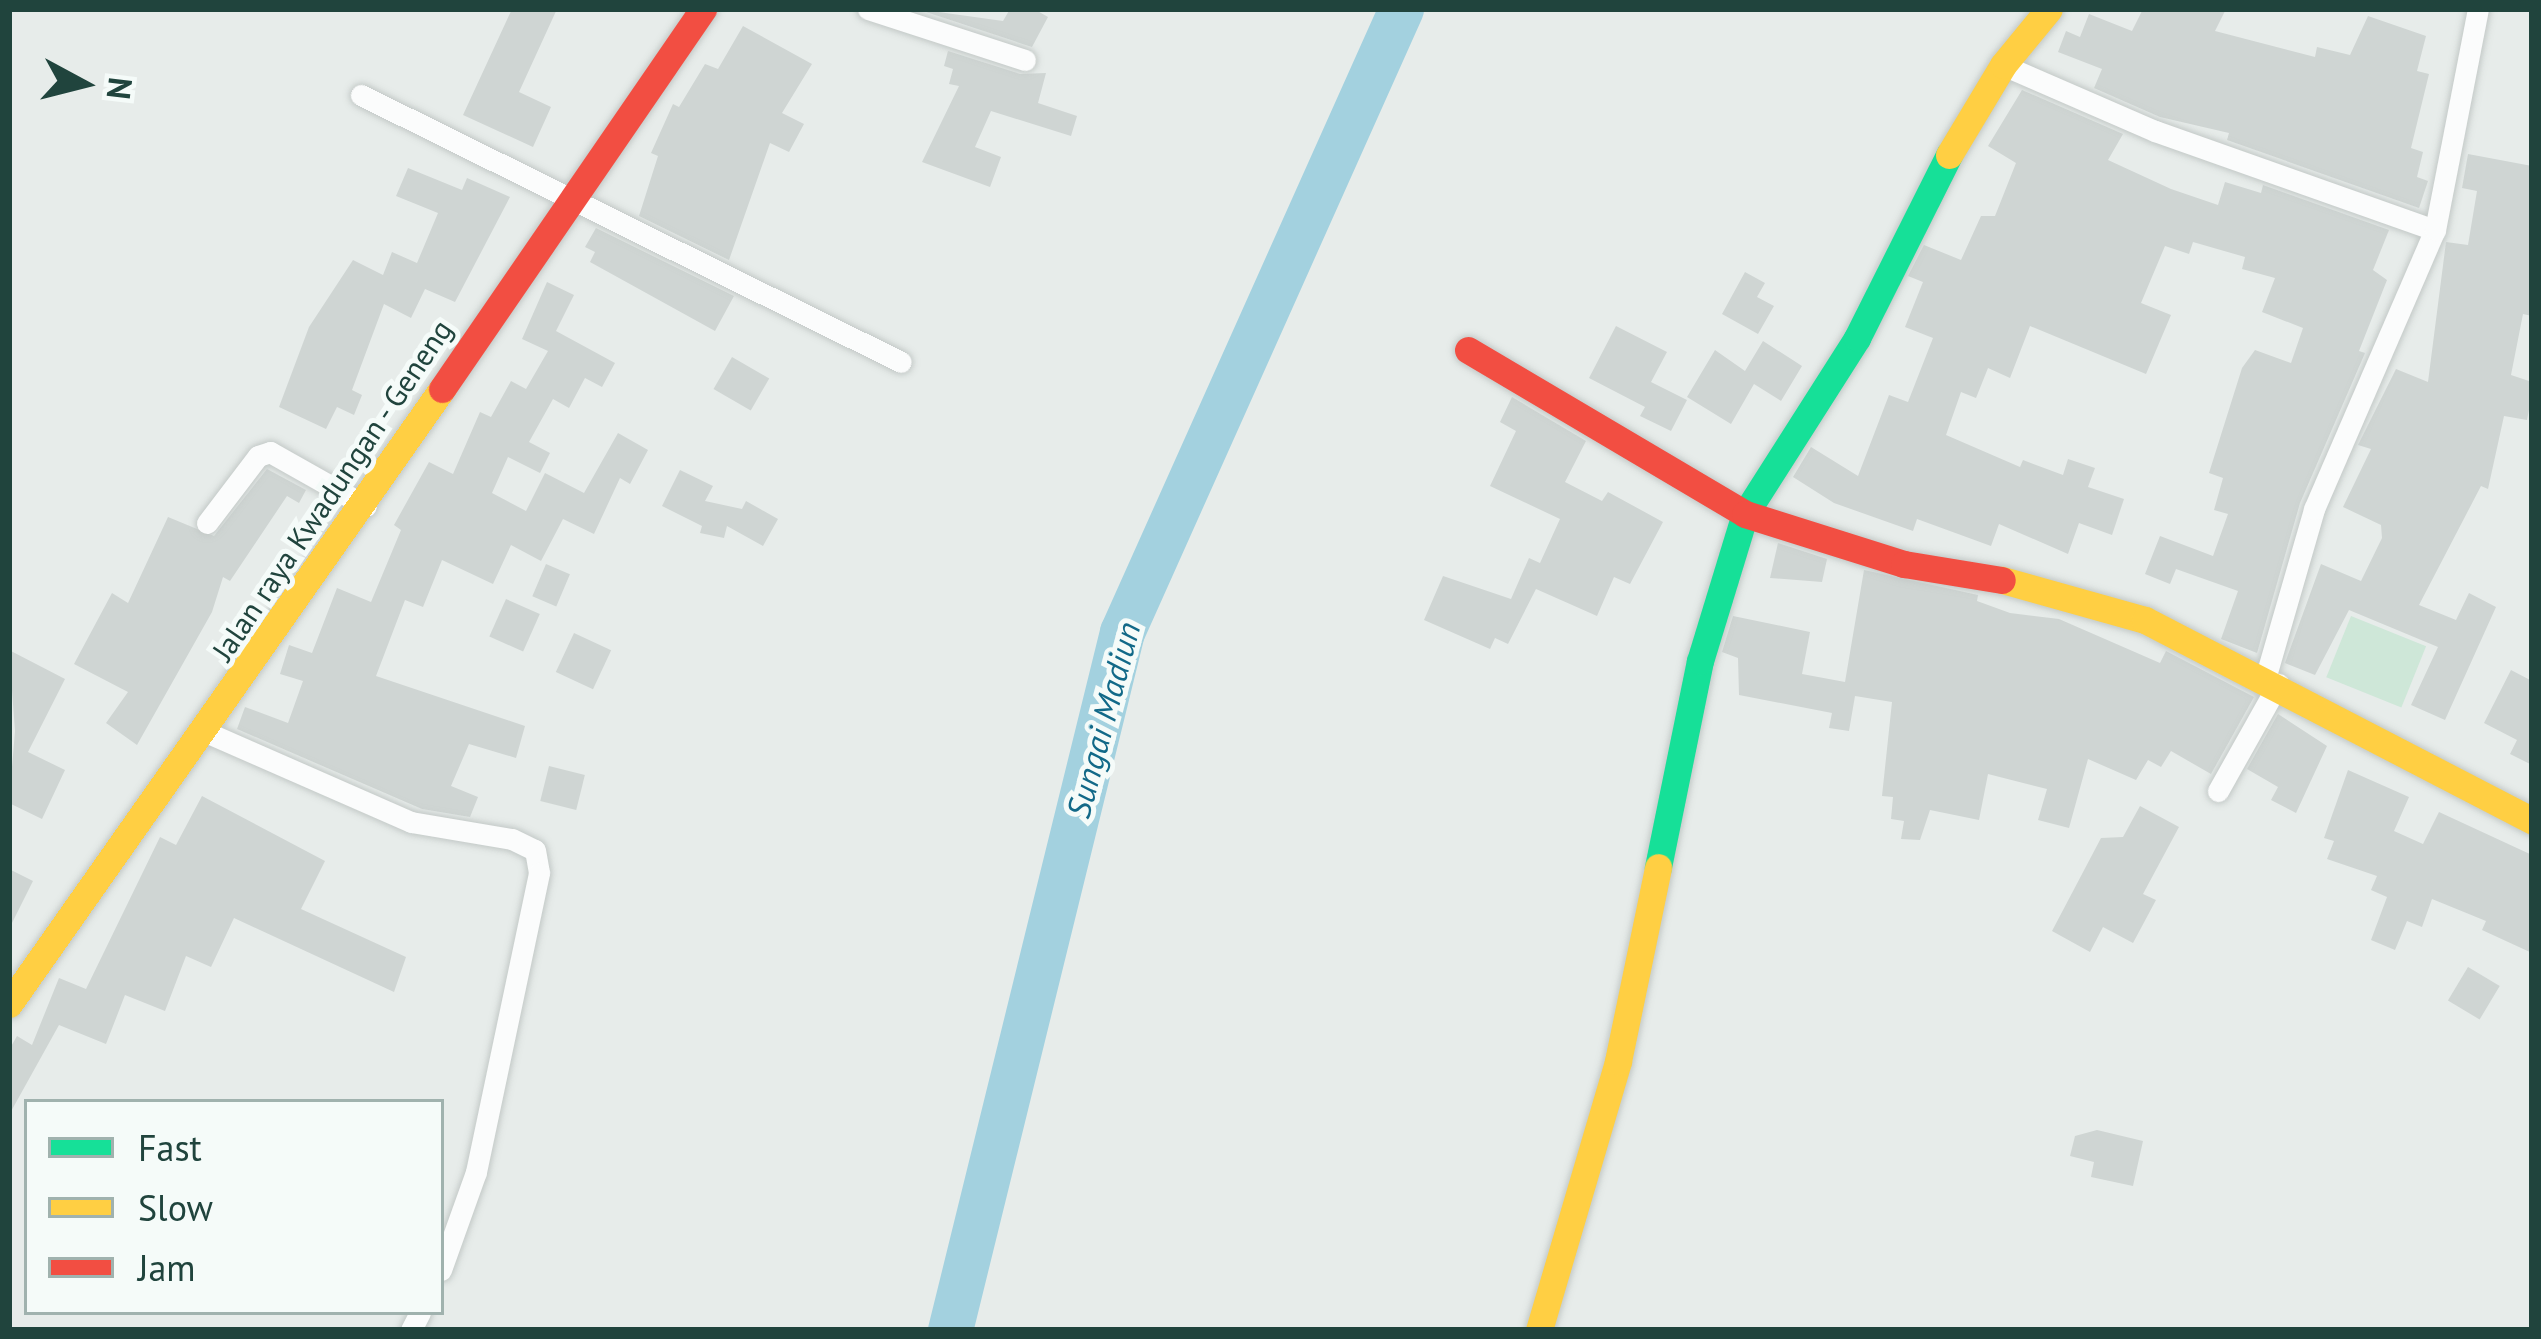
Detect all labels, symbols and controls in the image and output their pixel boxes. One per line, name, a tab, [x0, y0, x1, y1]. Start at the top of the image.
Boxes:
north arrow	[24, 24, 144, 144]
text: N	[98, 75, 143, 102]
street label: Jalan raya Kwadungan - Geneng	[203, 311, 461, 669]
water label: Sungai Madiun	[1058, 618, 1148, 822]
legend	[24, 1099, 444, 1315]
text: Fast	[138, 1124, 202, 1171]
text: Slow	[138, 1184, 213, 1231]
text: Jam	[138, 1244, 196, 1291]

